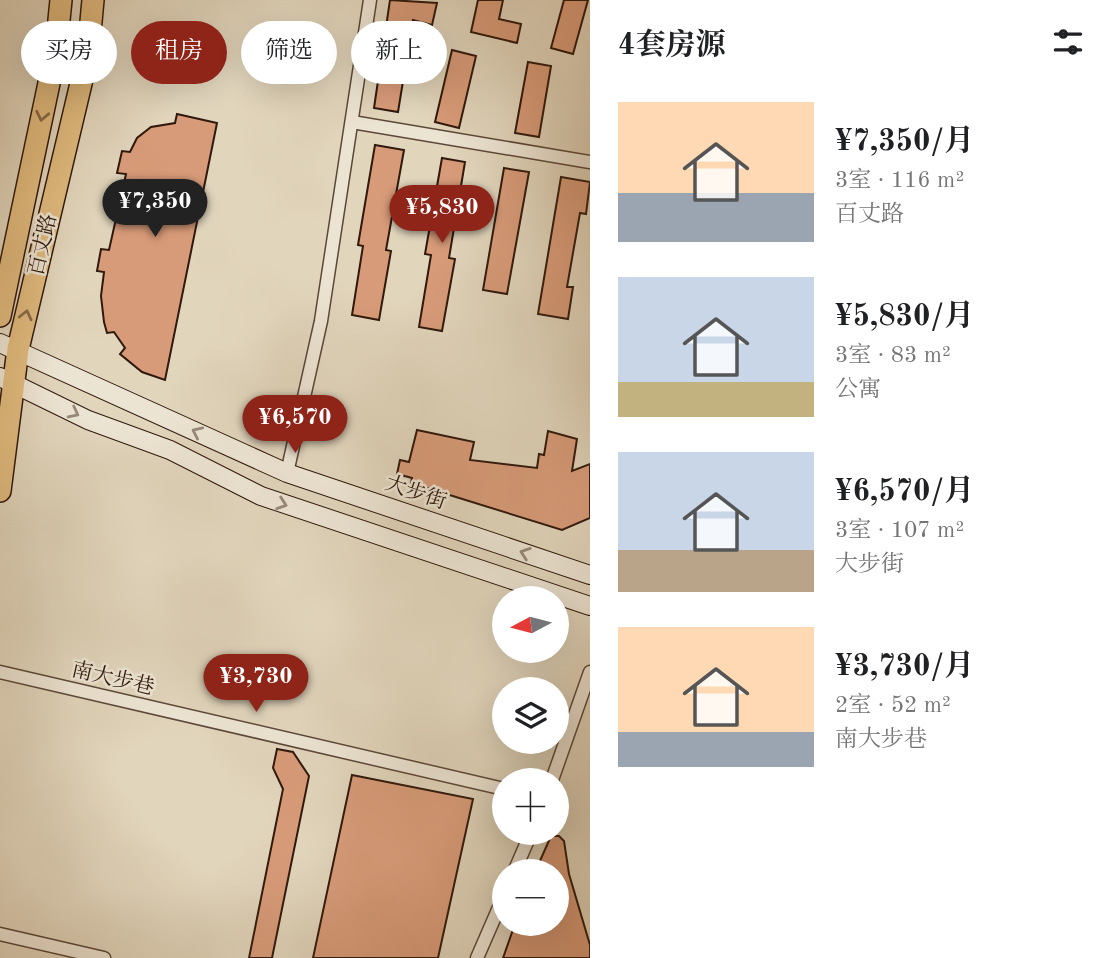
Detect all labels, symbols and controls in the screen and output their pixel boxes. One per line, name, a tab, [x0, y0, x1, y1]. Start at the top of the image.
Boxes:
chip: 买房	[21, 21, 117, 84]
chip: 租房	[131, 21, 227, 84]
chip: 筛选	[241, 21, 337, 84]
chip: 新上	[351, 21, 447, 84]
icon: filters	[1049, 23, 1087, 61]
text: 4套房源	[618, 31, 725, 61]
one-way arrow	[36, 110, 51, 122]
text: ¥7,350/月	[835, 127, 974, 157]
icon: home	[674, 130, 758, 214]
text: 3室 · 116 m²	[835, 169, 964, 192]
pin: ¥7,350	[98, 180, 212, 239]
pin: ¥5,830	[385, 186, 499, 245]
text: ¥7,350	[118, 190, 192, 213]
text: ¥5,830	[405, 196, 479, 219]
text: 百丈路	[835, 203, 904, 226]
street label: 百丈路	[24, 212, 61, 278]
text: ¥5,830/月	[835, 302, 974, 332]
icon: home	[674, 305, 758, 389]
one-way arrow	[18, 309, 32, 321]
text: 3室 · 83 m²	[835, 344, 951, 367]
text: 公寓	[835, 378, 881, 401]
pin: ¥6,570	[238, 396, 352, 455]
one-way arrow	[67, 404, 79, 418]
text: ¥6,570	[258, 406, 332, 429]
one-way arrow	[192, 426, 205, 440]
street label: 大步街	[382, 471, 449, 514]
text: ¥6,570/月	[835, 477, 974, 507]
icon: home	[674, 480, 758, 564]
one-way arrow	[276, 496, 288, 510]
text: 3室 · 107 m²	[835, 519, 964, 542]
one-way arrow	[520, 547, 532, 561]
text: 大步街	[835, 553, 904, 576]
north arrow	[492, 586, 569, 663]
map controls	[492, 586, 569, 936]
text: ¥3,730/月	[835, 652, 974, 682]
pin: ¥3,730	[199, 654, 313, 714]
icon: home	[674, 655, 758, 739]
street label: 南大步巷	[69, 658, 156, 699]
text: ¥3,730	[219, 665, 293, 688]
button: layers	[492, 677, 569, 754]
text: 2室 · 52 m²	[835, 694, 951, 717]
text: 南大步巷	[835, 728, 927, 751]
button: +	[492, 768, 569, 845]
button: −	[492, 859, 569, 936]

